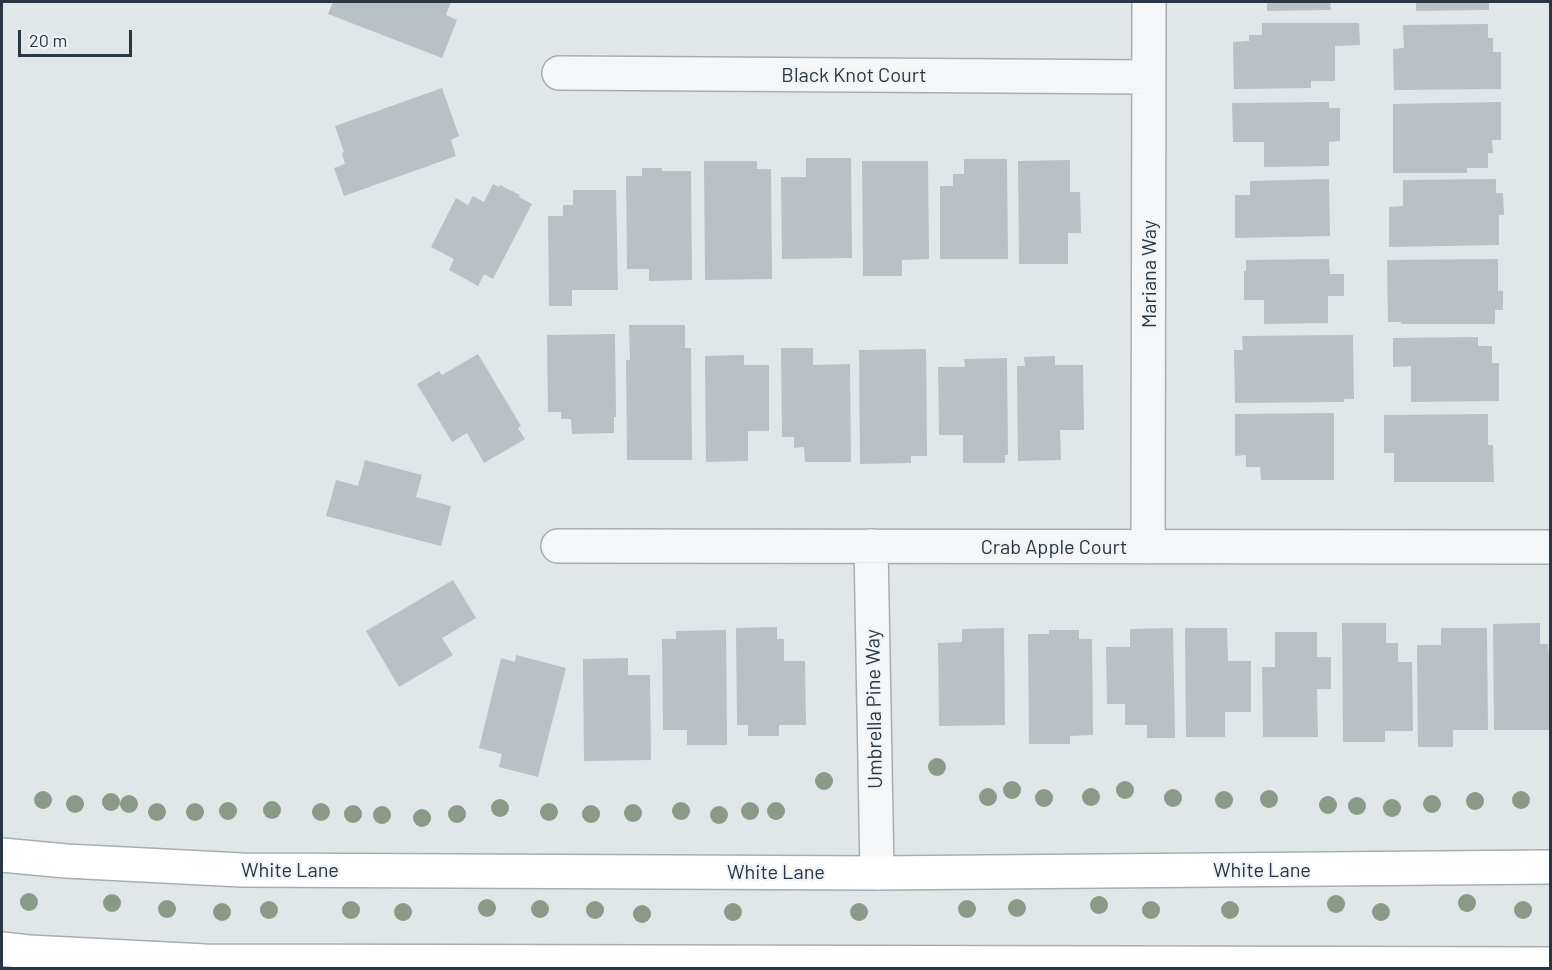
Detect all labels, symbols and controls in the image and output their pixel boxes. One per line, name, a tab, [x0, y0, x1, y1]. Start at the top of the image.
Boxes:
scale bar	[21, 18, 135, 56]
text: 20 m	[29, 29, 67, 51]
street label: Black Knot Court	[781, 63, 927, 87]
street label: Mariana Way	[1137, 220, 1161, 328]
street label: Crab Apple Court	[981, 535, 1127, 559]
street label: Umbrella Pine Way	[861, 629, 887, 789]
street label: White Lane	[241, 858, 339, 882]
street label: White Lane	[1213, 858, 1311, 882]
street label: White Lane	[727, 860, 825, 884]

